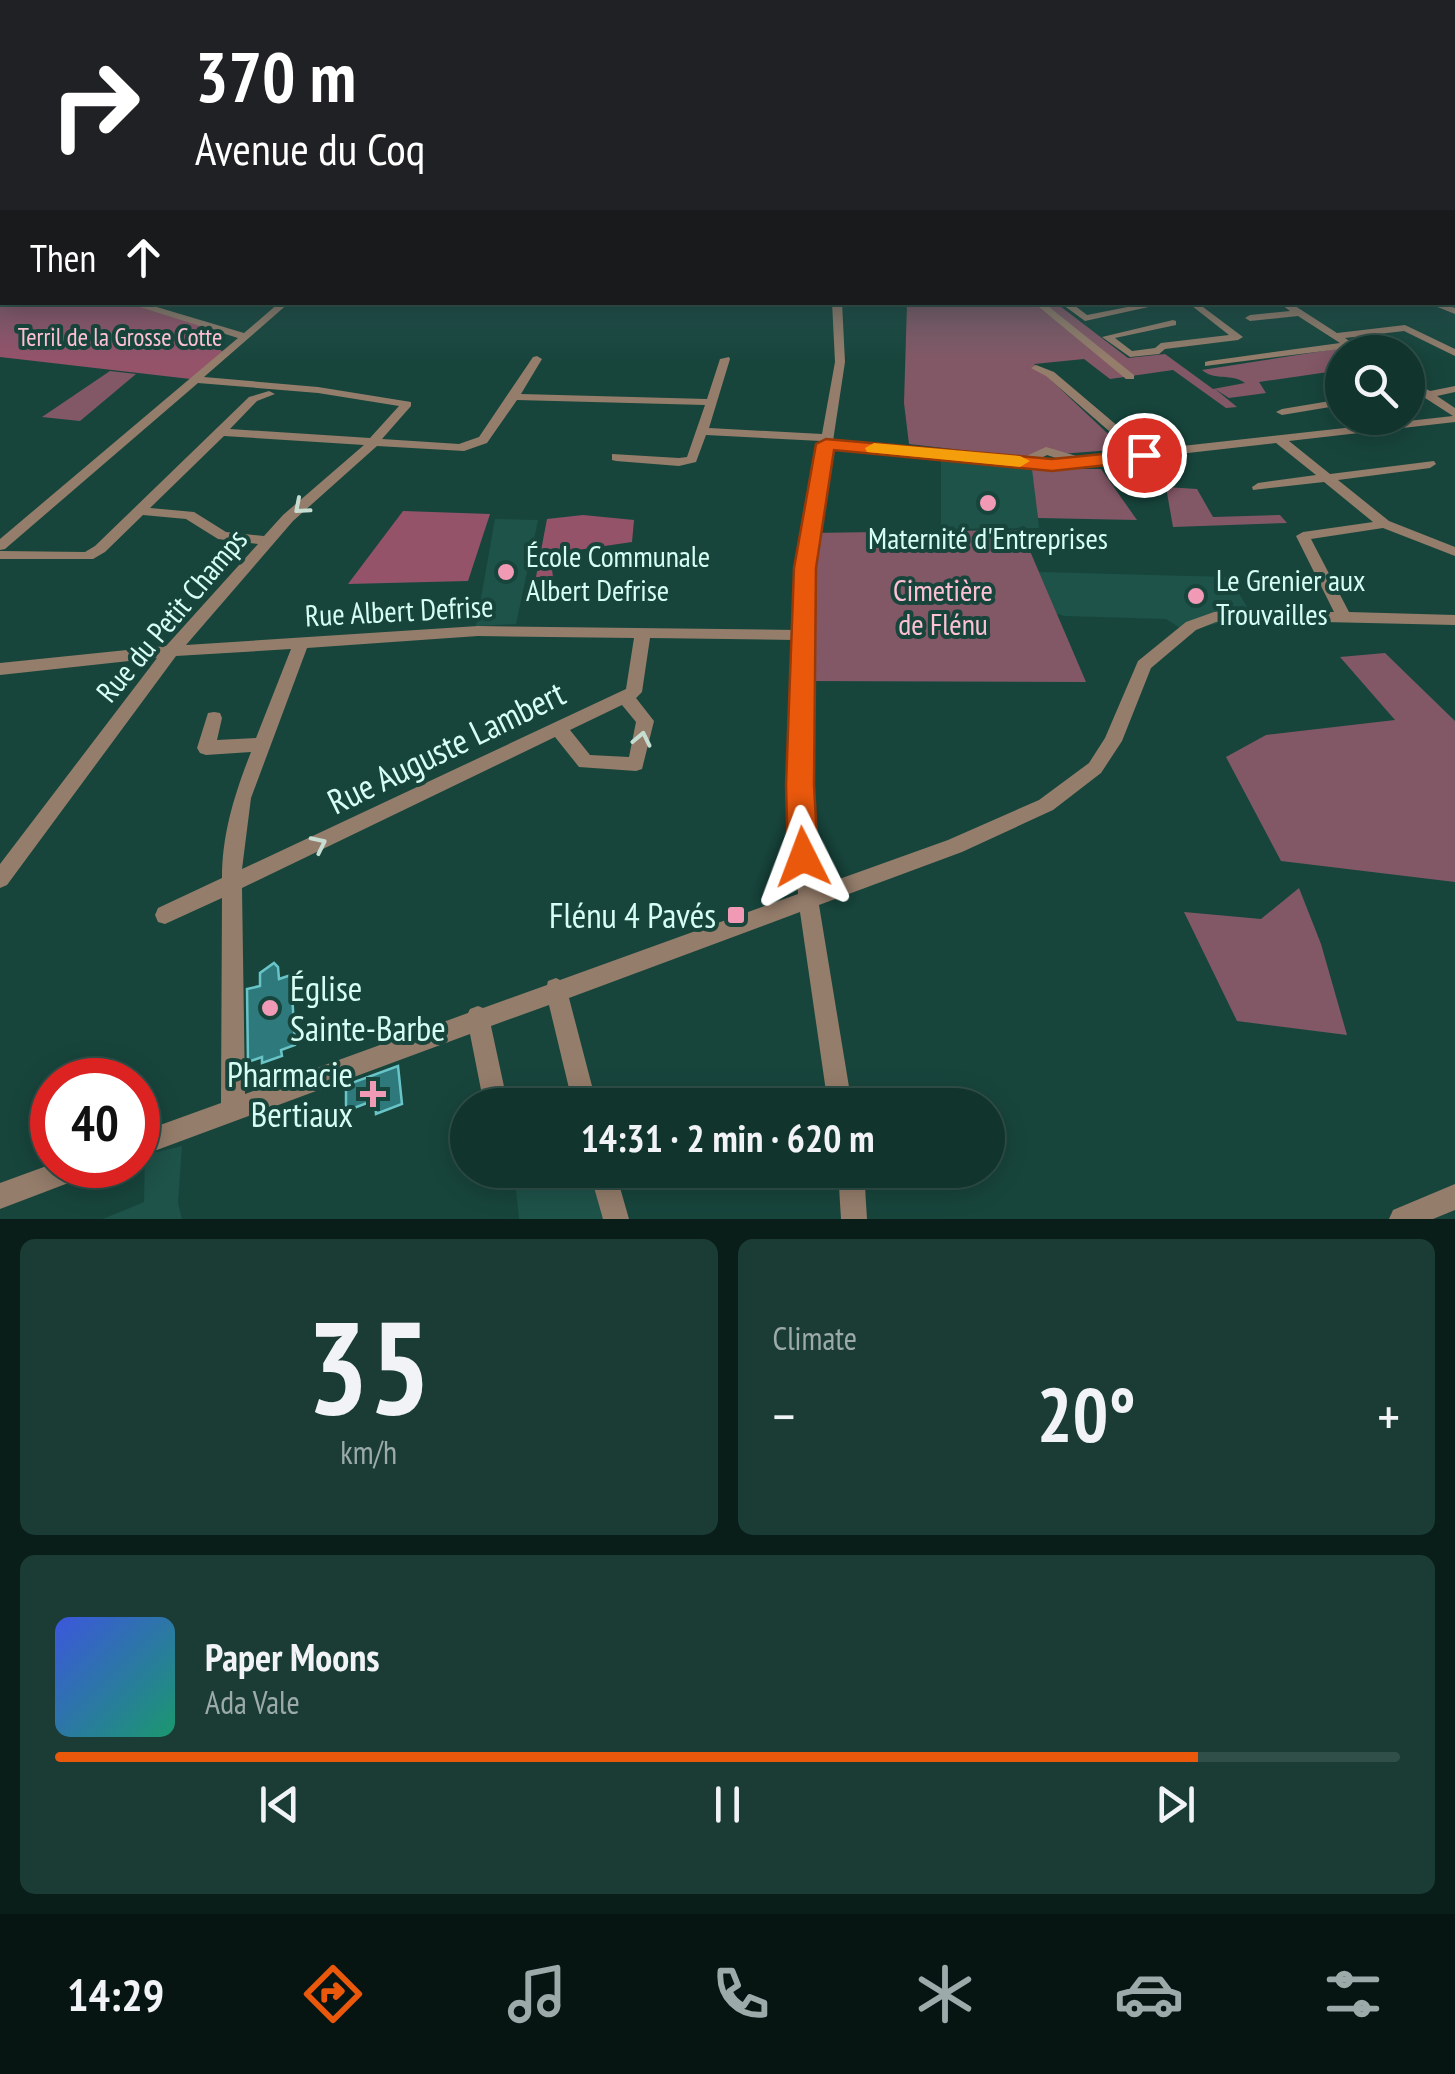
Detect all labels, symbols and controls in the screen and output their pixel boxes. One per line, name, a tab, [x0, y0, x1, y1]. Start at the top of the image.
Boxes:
text: 370 m	[195, 31, 356, 121]
icon: right	[30, 40, 160, 170]
text: Avenue du Coq	[195, 119, 425, 177]
icon: ahead	[116, 230, 171, 285]
text: Then	[30, 233, 96, 282]
park label: Terril de la Grosse Cotte	[18, 321, 222, 353]
map controls	[1325, 335, 1425, 435]
button: search	[1325, 335, 1425, 435]
pin	[1102, 413, 1187, 498]
icon: arrive	[1117, 428, 1172, 483]
marker: Maternité d'Entreprises	[977, 492, 999, 514]
one-way arrow	[294, 496, 313, 514]
place label: Maternité d'Entreprises	[868, 518, 1108, 557]
street label: Rue du Petit Champs	[87, 520, 255, 710]
place label: École Communale Albert Defrise	[526, 536, 710, 609]
place label: Le Grenier aux Trouvailles	[1216, 560, 1365, 633]
marker: École Communale Albert Defrise	[495, 561, 517, 583]
park label: Cimetière de Flénu	[893, 570, 993, 643]
marker: Le Grenier aux Trouvailles	[1185, 585, 1207, 607]
street label: Rue Albert Defrise	[304, 586, 494, 634]
street label: Rue Auguste Lambert	[320, 669, 573, 824]
one-way arrow	[630, 731, 651, 748]
position arrow	[751, 805, 855, 909]
one-way arrow	[308, 836, 326, 856]
place label: Flénu 4 Pavés	[549, 892, 716, 938]
marker: Flénu 4 Pavés	[725, 904, 747, 926]
place label: Église Sainte-Barbe	[290, 965, 446, 1051]
marker: Église Sainte-Barbe	[259, 997, 281, 1019]
place label: Pharmacie Bertiaux	[227, 1051, 353, 1137]
speed limit sign: 40	[30, 1058, 160, 1188]
marker: Pharmacie Bertiaux	[362, 1083, 384, 1105]
text: 14:31 · 2 min · 620 m	[581, 1113, 874, 1162]
text: 35	[307, 1282, 431, 1450]
text: Climate	[773, 1317, 857, 1359]
text: 20°	[1037, 1366, 1136, 1463]
text: −	[773, 1380, 795, 1451]
text: +	[1377, 1380, 1400, 1451]
text: km/h	[340, 1431, 397, 1473]
text: Paper Moons	[205, 1632, 380, 1681]
text: Ada Vale	[205, 1681, 300, 1723]
icon: previous	[252, 1777, 307, 1832]
icon: pause	[700, 1777, 755, 1832]
icon: next	[1148, 1777, 1203, 1832]
icon: directions	[298, 1959, 368, 2029]
icon: music	[502, 1959, 572, 2029]
icon: phone	[706, 1959, 776, 2029]
icon: climate	[910, 1959, 980, 2029]
icon: car	[1114, 1959, 1184, 2029]
icon: filters	[1318, 1959, 1388, 2029]
text: 14:29	[67, 1965, 164, 2023]

